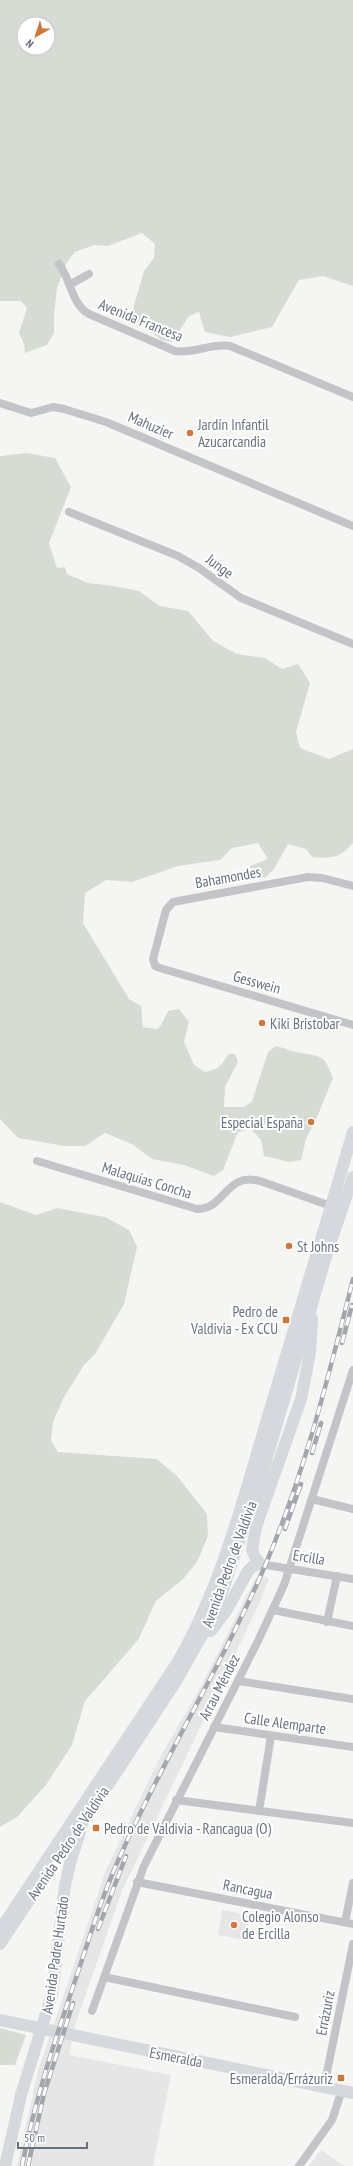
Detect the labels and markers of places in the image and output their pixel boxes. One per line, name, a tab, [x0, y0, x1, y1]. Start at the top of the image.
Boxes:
place label: Jardín Infantil Azucarcandia	[197, 415, 269, 451]
marker: Jardín Infantil Azucarcandia	[185, 428, 195, 438]
place label: Kiki Bristobar	[270, 1014, 340, 1033]
marker: Kiki Bristobar	[257, 1018, 267, 1028]
place label: Especial España	[221, 1113, 303, 1132]
marker: Especial España	[306, 1117, 316, 1127]
place label: St Johns	[297, 1237, 339, 1256]
marker: St Johns	[284, 1241, 294, 1251]
place label: Pedro de Valdivia - Ex CCU	[190, 1302, 278, 1338]
marker: Pedro de Valdivia - Ex CCU	[281, 1315, 291, 1325]
place label: Pedro de Valdivia - Rancagua (O)	[104, 1819, 272, 1838]
marker: Pedro de Valdivia - Rancagua (O)	[91, 1823, 101, 1833]
place label: Colegio Alonso de Ercilla	[242, 1907, 319, 1943]
marker: Colegio Alonso de Ercilla	[229, 1920, 239, 1930]
place label: Esmeralda/Errázuriz	[230, 2069, 333, 2088]
marker: Esmeralda/Errázuriz	[336, 2073, 346, 2083]

